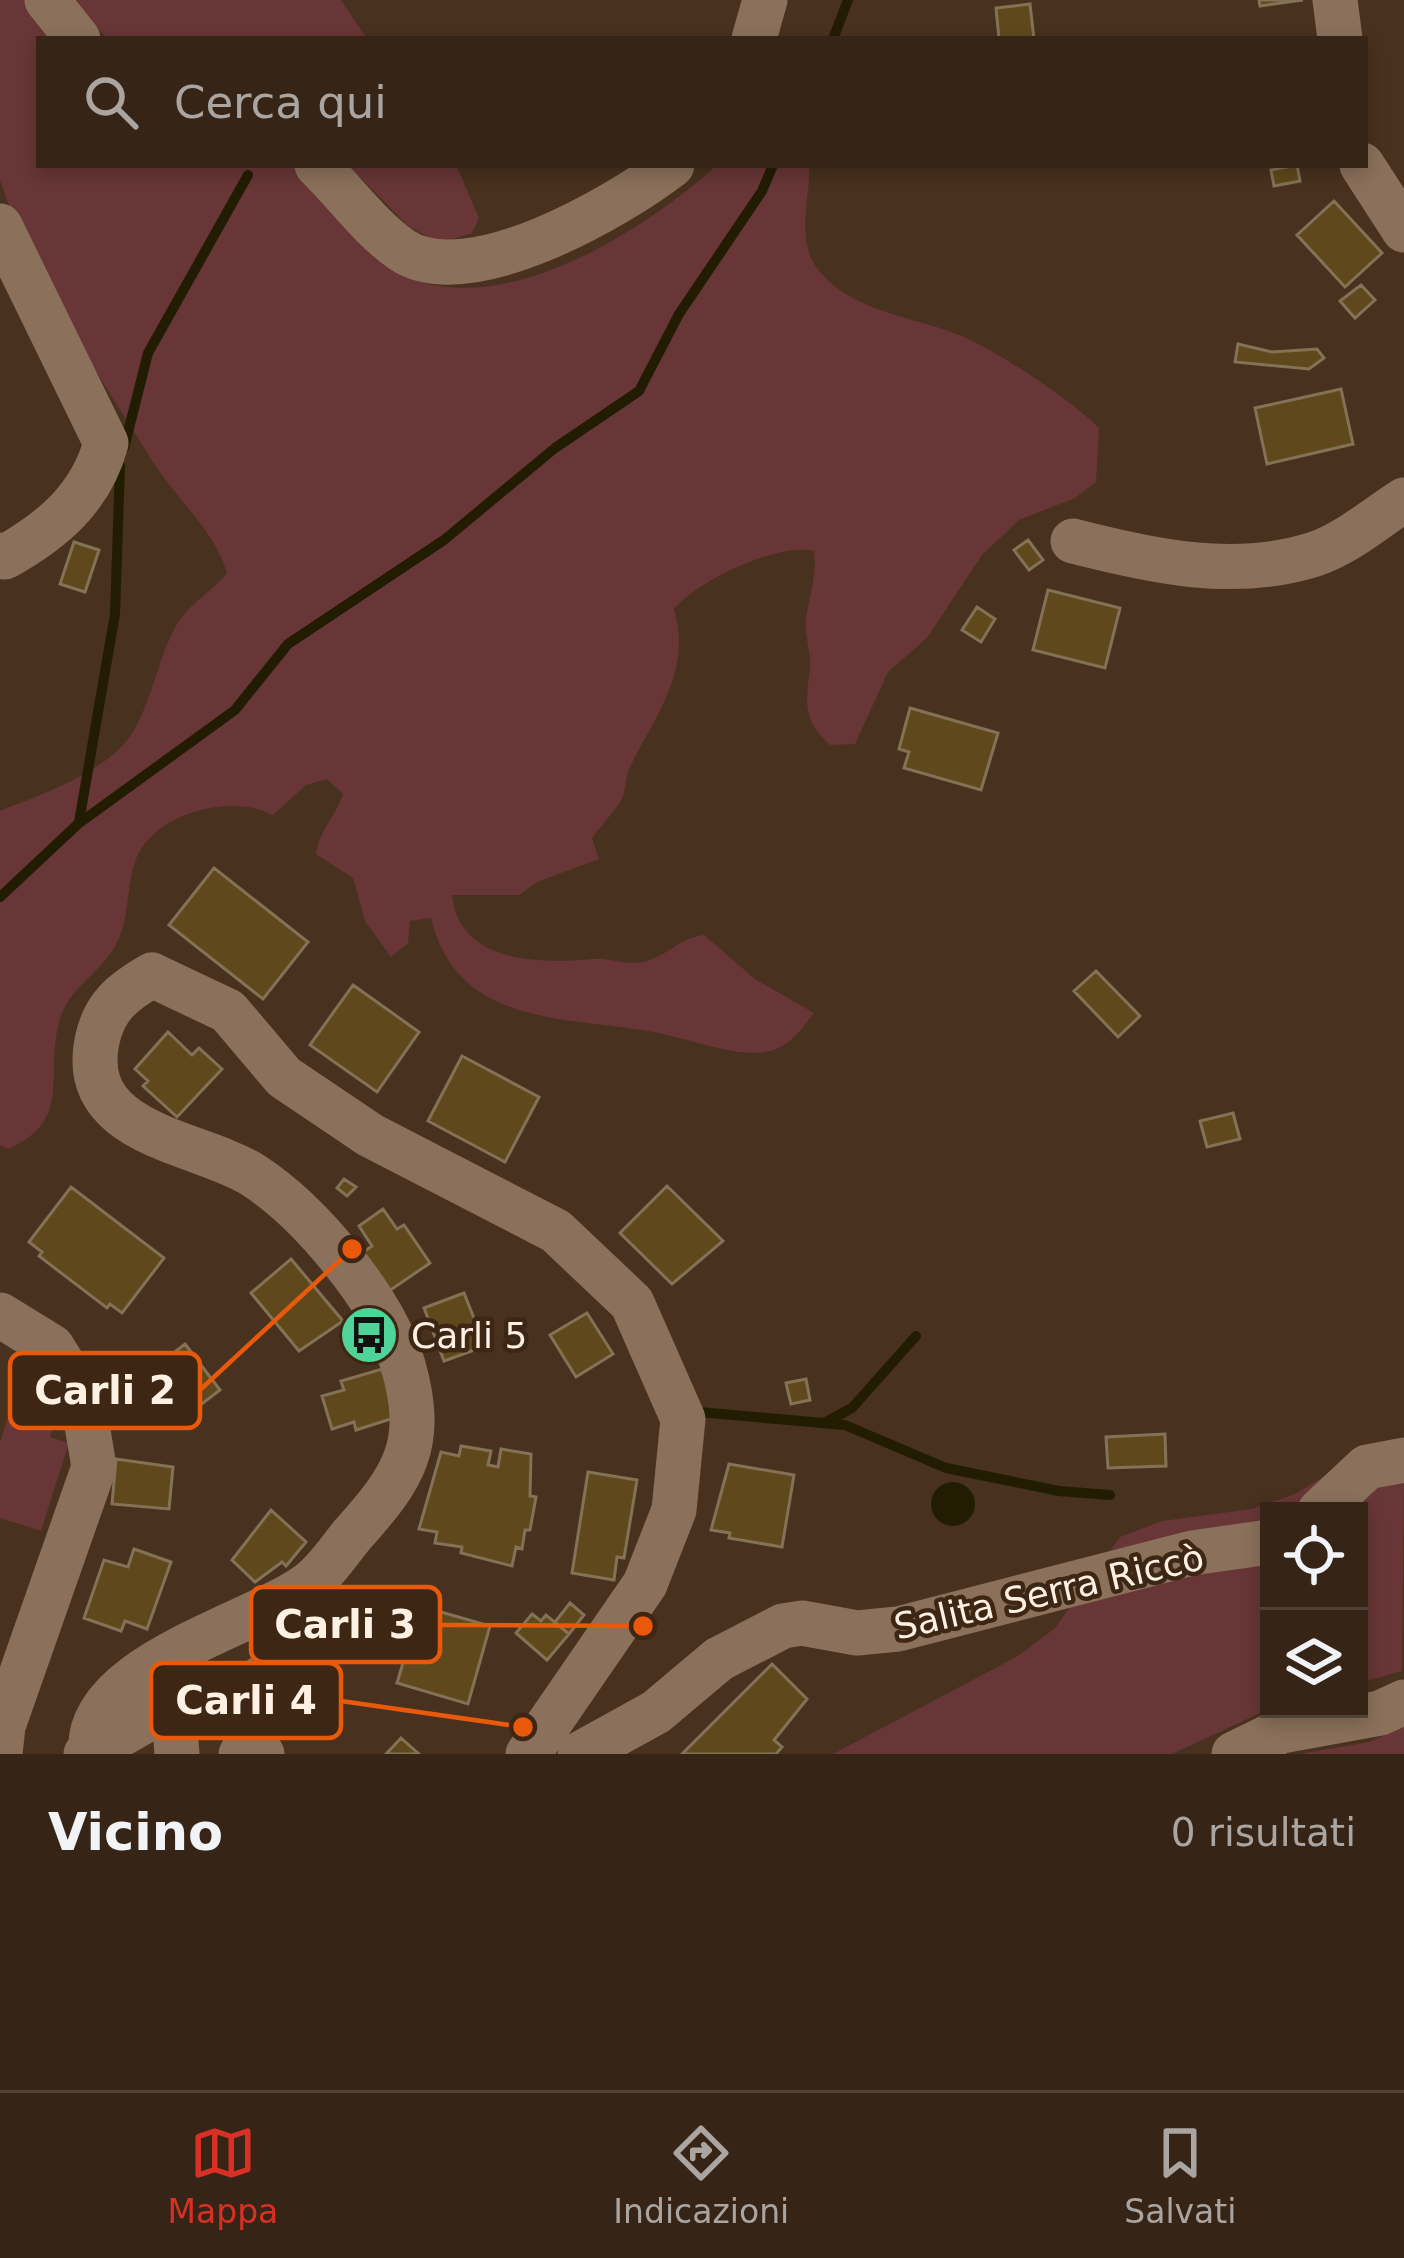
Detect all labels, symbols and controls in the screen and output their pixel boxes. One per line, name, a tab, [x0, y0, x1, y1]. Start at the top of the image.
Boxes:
search box	[36, 36, 1368, 168]
icon: search	[78, 69, 144, 135]
text: Cerca qui	[174, 76, 387, 129]
bus stop icon: Carli 5	[338, 1304, 400, 1366]
place label: Carli 5	[411, 1315, 527, 1356]
callout: Carli 2	[10, 1353, 200, 1428]
text: Carli 2	[34, 1368, 176, 1413]
map controls	[1260, 1502, 1368, 1718]
button: locate	[1260, 1502, 1368, 1610]
street label: Salita Serra Riccò	[890, 1536, 1208, 1648]
callout: Carli 3	[251, 1587, 440, 1662]
text: Carli 3	[274, 1602, 416, 1647]
button: layers	[1260, 1610, 1368, 1718]
callout: Carli 4	[151, 1663, 341, 1738]
text: Carli 4	[175, 1678, 317, 1723]
text: Vicino	[48, 1803, 223, 1862]
text: 0 risultati	[1171, 1810, 1356, 1855]
tab: Mappa	[168, 2120, 278, 2231]
tab: Indicazioni	[613, 2120, 789, 2231]
tab: Salvati	[1124, 2120, 1236, 2231]

